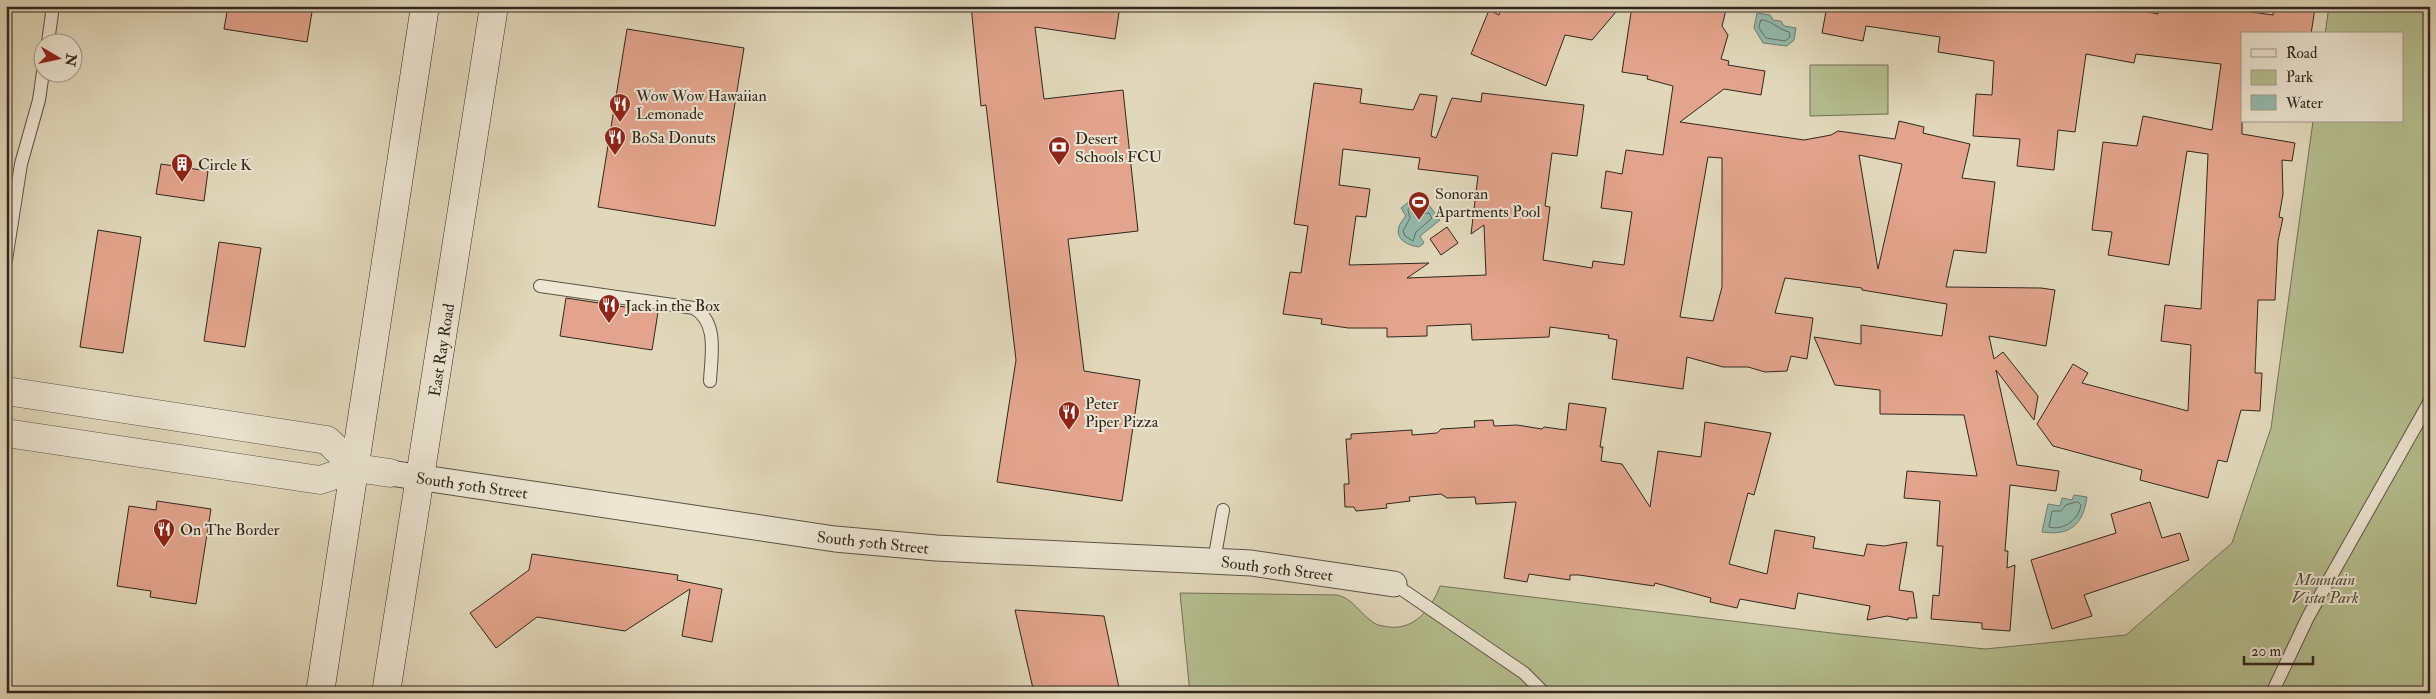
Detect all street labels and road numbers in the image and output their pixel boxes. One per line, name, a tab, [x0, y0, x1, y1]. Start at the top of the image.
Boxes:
street label: East Ray Road	[425, 302, 459, 398]
street label: South 50th Street	[415, 468, 529, 504]
street label: South 50th Street	[816, 527, 930, 559]
street label: South 50th Street	[1220, 552, 1334, 586]

